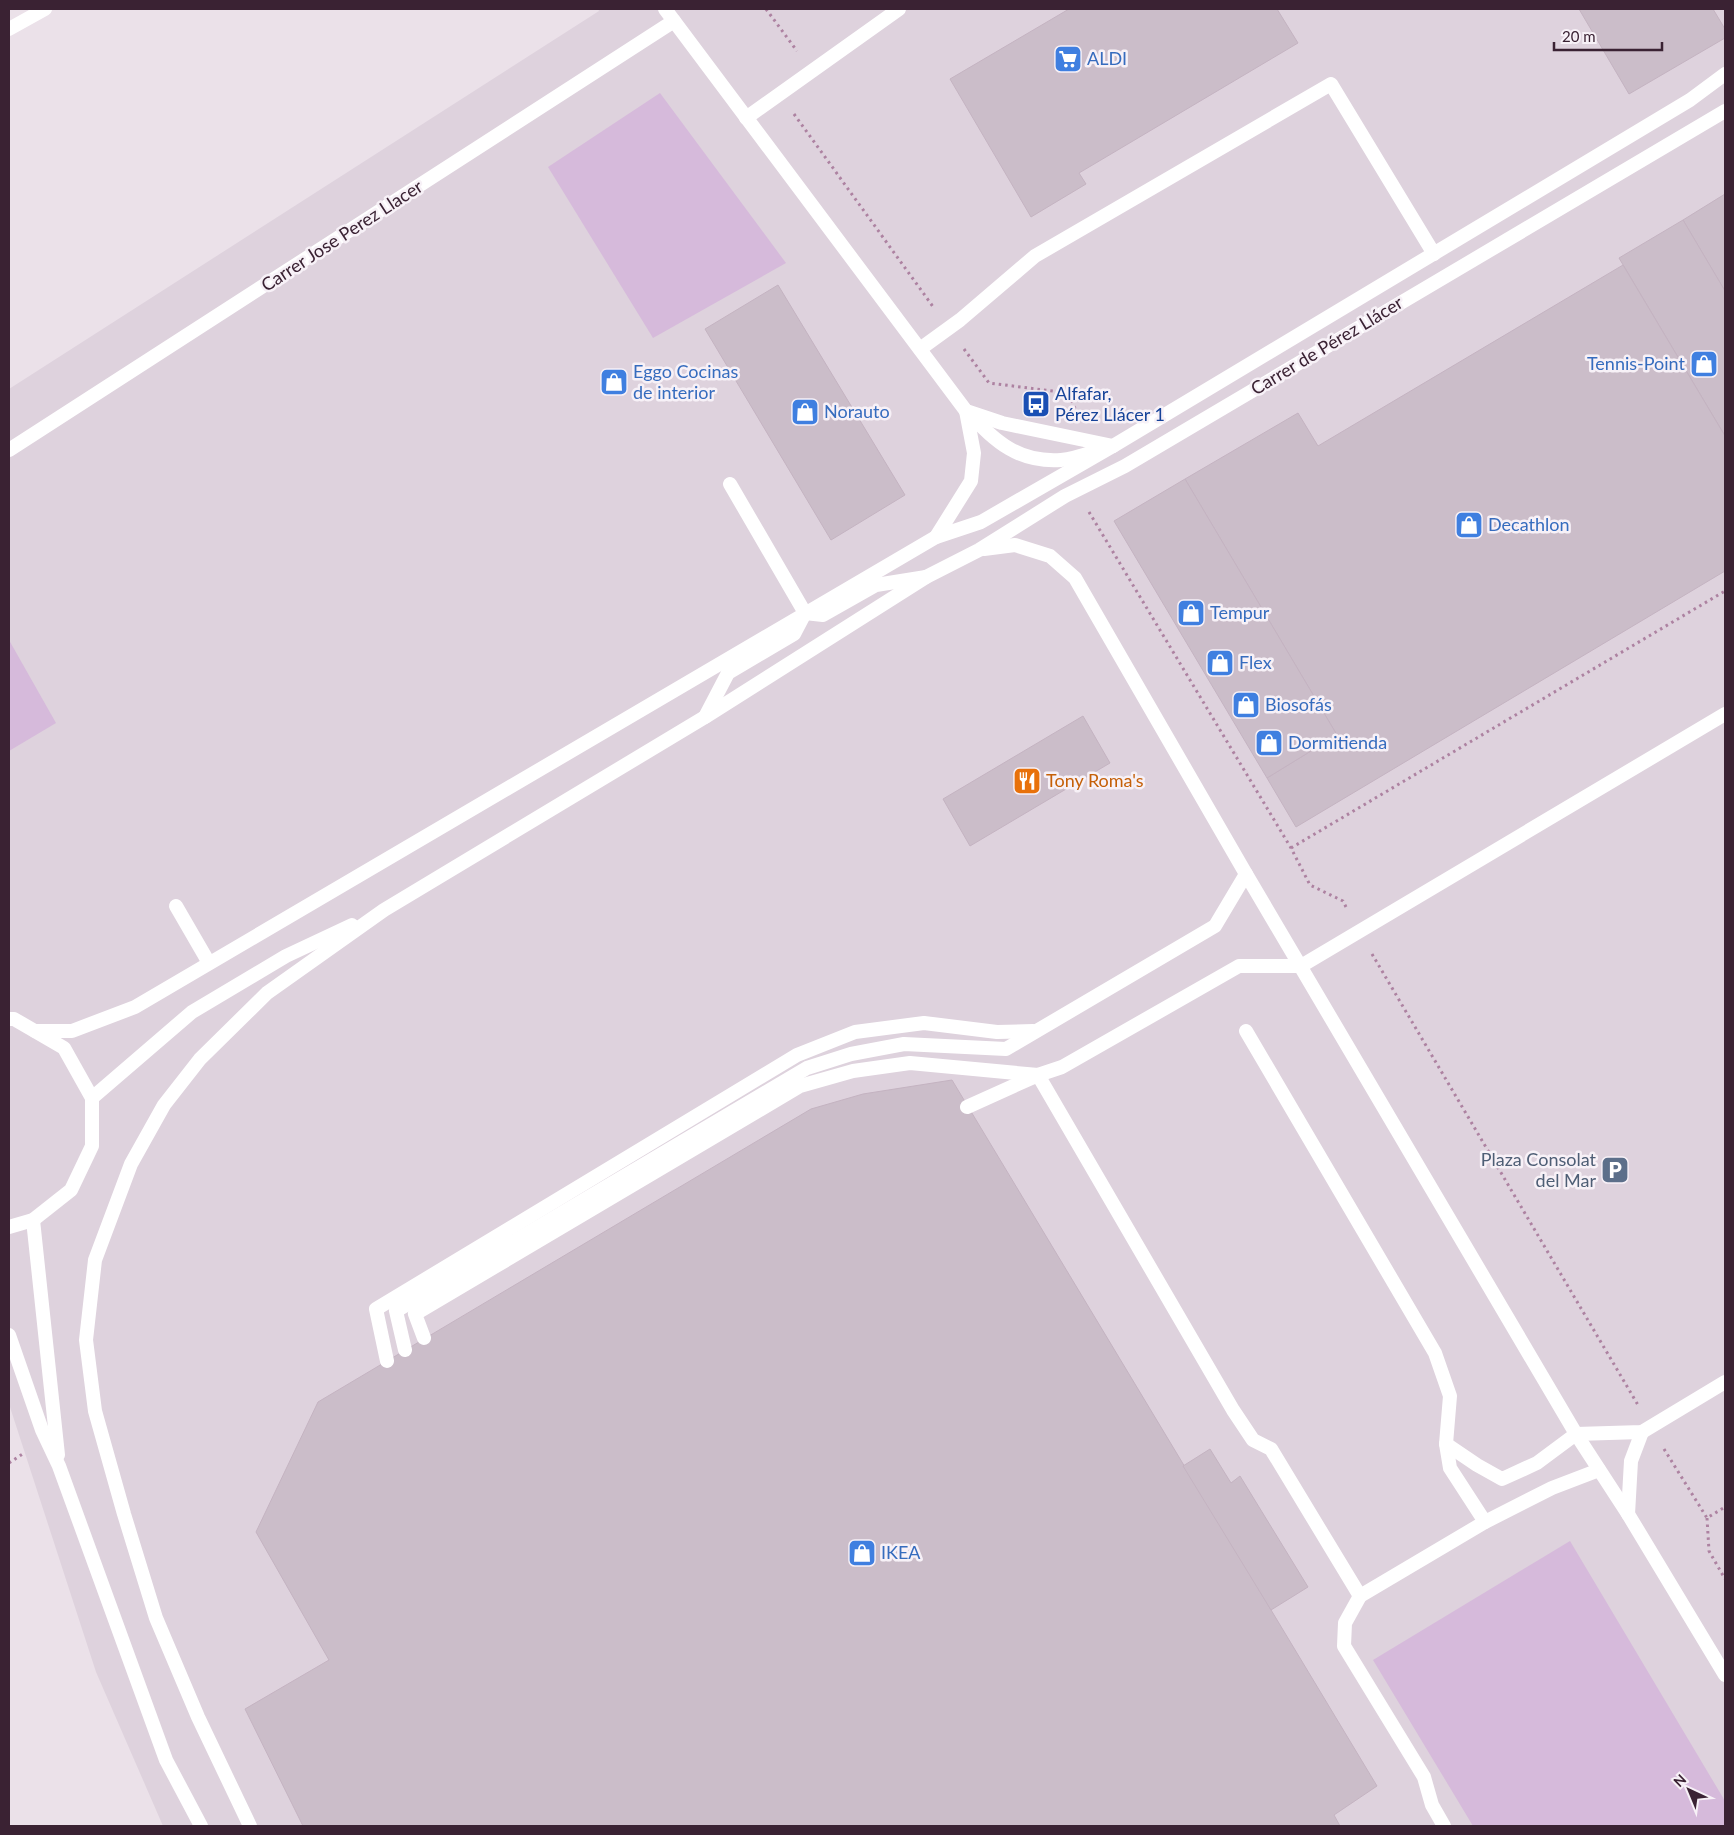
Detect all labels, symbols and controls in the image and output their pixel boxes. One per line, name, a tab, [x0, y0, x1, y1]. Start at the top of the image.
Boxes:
scale bar	[1554, 20, 1662, 52]
text: 20 m	[1562, 27, 1596, 45]
supermarket icon: ALDI	[1053, 44, 1083, 74]
place label: ALDI	[1087, 47, 1127, 69]
street label: Carrer Jose Perez Llacer	[257, 174, 427, 296]
street label: Carrer de Pérez Llácer	[1247, 291, 1407, 399]
shop icon: Tennis-Point	[1689, 349, 1719, 379]
place label: Tennis-Point	[1587, 352, 1686, 374]
place label: Eggo Cocinas de interior	[633, 360, 738, 403]
shop icon: Eggo Cocinas de interior	[599, 367, 629, 397]
place label: Alfafar, Pérez Llácer 1	[1055, 382, 1165, 425]
bus stop icon: Alfafar, Pérez Llácer 1	[1021, 389, 1051, 419]
shop icon: Norauto	[790, 397, 820, 427]
place label: Norauto	[824, 400, 890, 422]
shop icon: Decathlon	[1454, 510, 1484, 540]
place label: Decathlon	[1488, 513, 1570, 535]
shop icon: Tempur	[1176, 598, 1206, 628]
place label: Tempur	[1210, 601, 1270, 623]
shop icon: Flex	[1205, 648, 1235, 678]
place label: Flex	[1239, 651, 1272, 673]
shop icon: Biosofás	[1231, 690, 1261, 720]
place label: Biosofás	[1265, 693, 1332, 715]
shop icon: Dormitienda	[1254, 728, 1284, 758]
place label: Dormitienda	[1288, 731, 1387, 753]
restaurant icon: Tony Roma's	[1012, 766, 1042, 796]
place label: Tony Roma's	[1046, 769, 1144, 791]
place label: Plaza Consolat del Mar	[1481, 1148, 1597, 1191]
parking icon: Plaza Consolat del Mar	[1600, 1155, 1630, 1185]
shop icon: IKEA	[847, 1538, 877, 1568]
place label: IKEA	[881, 1541, 921, 1563]
north arrow	[1664, 1765, 1714, 1815]
text: N	[1670, 1770, 1689, 1790]

